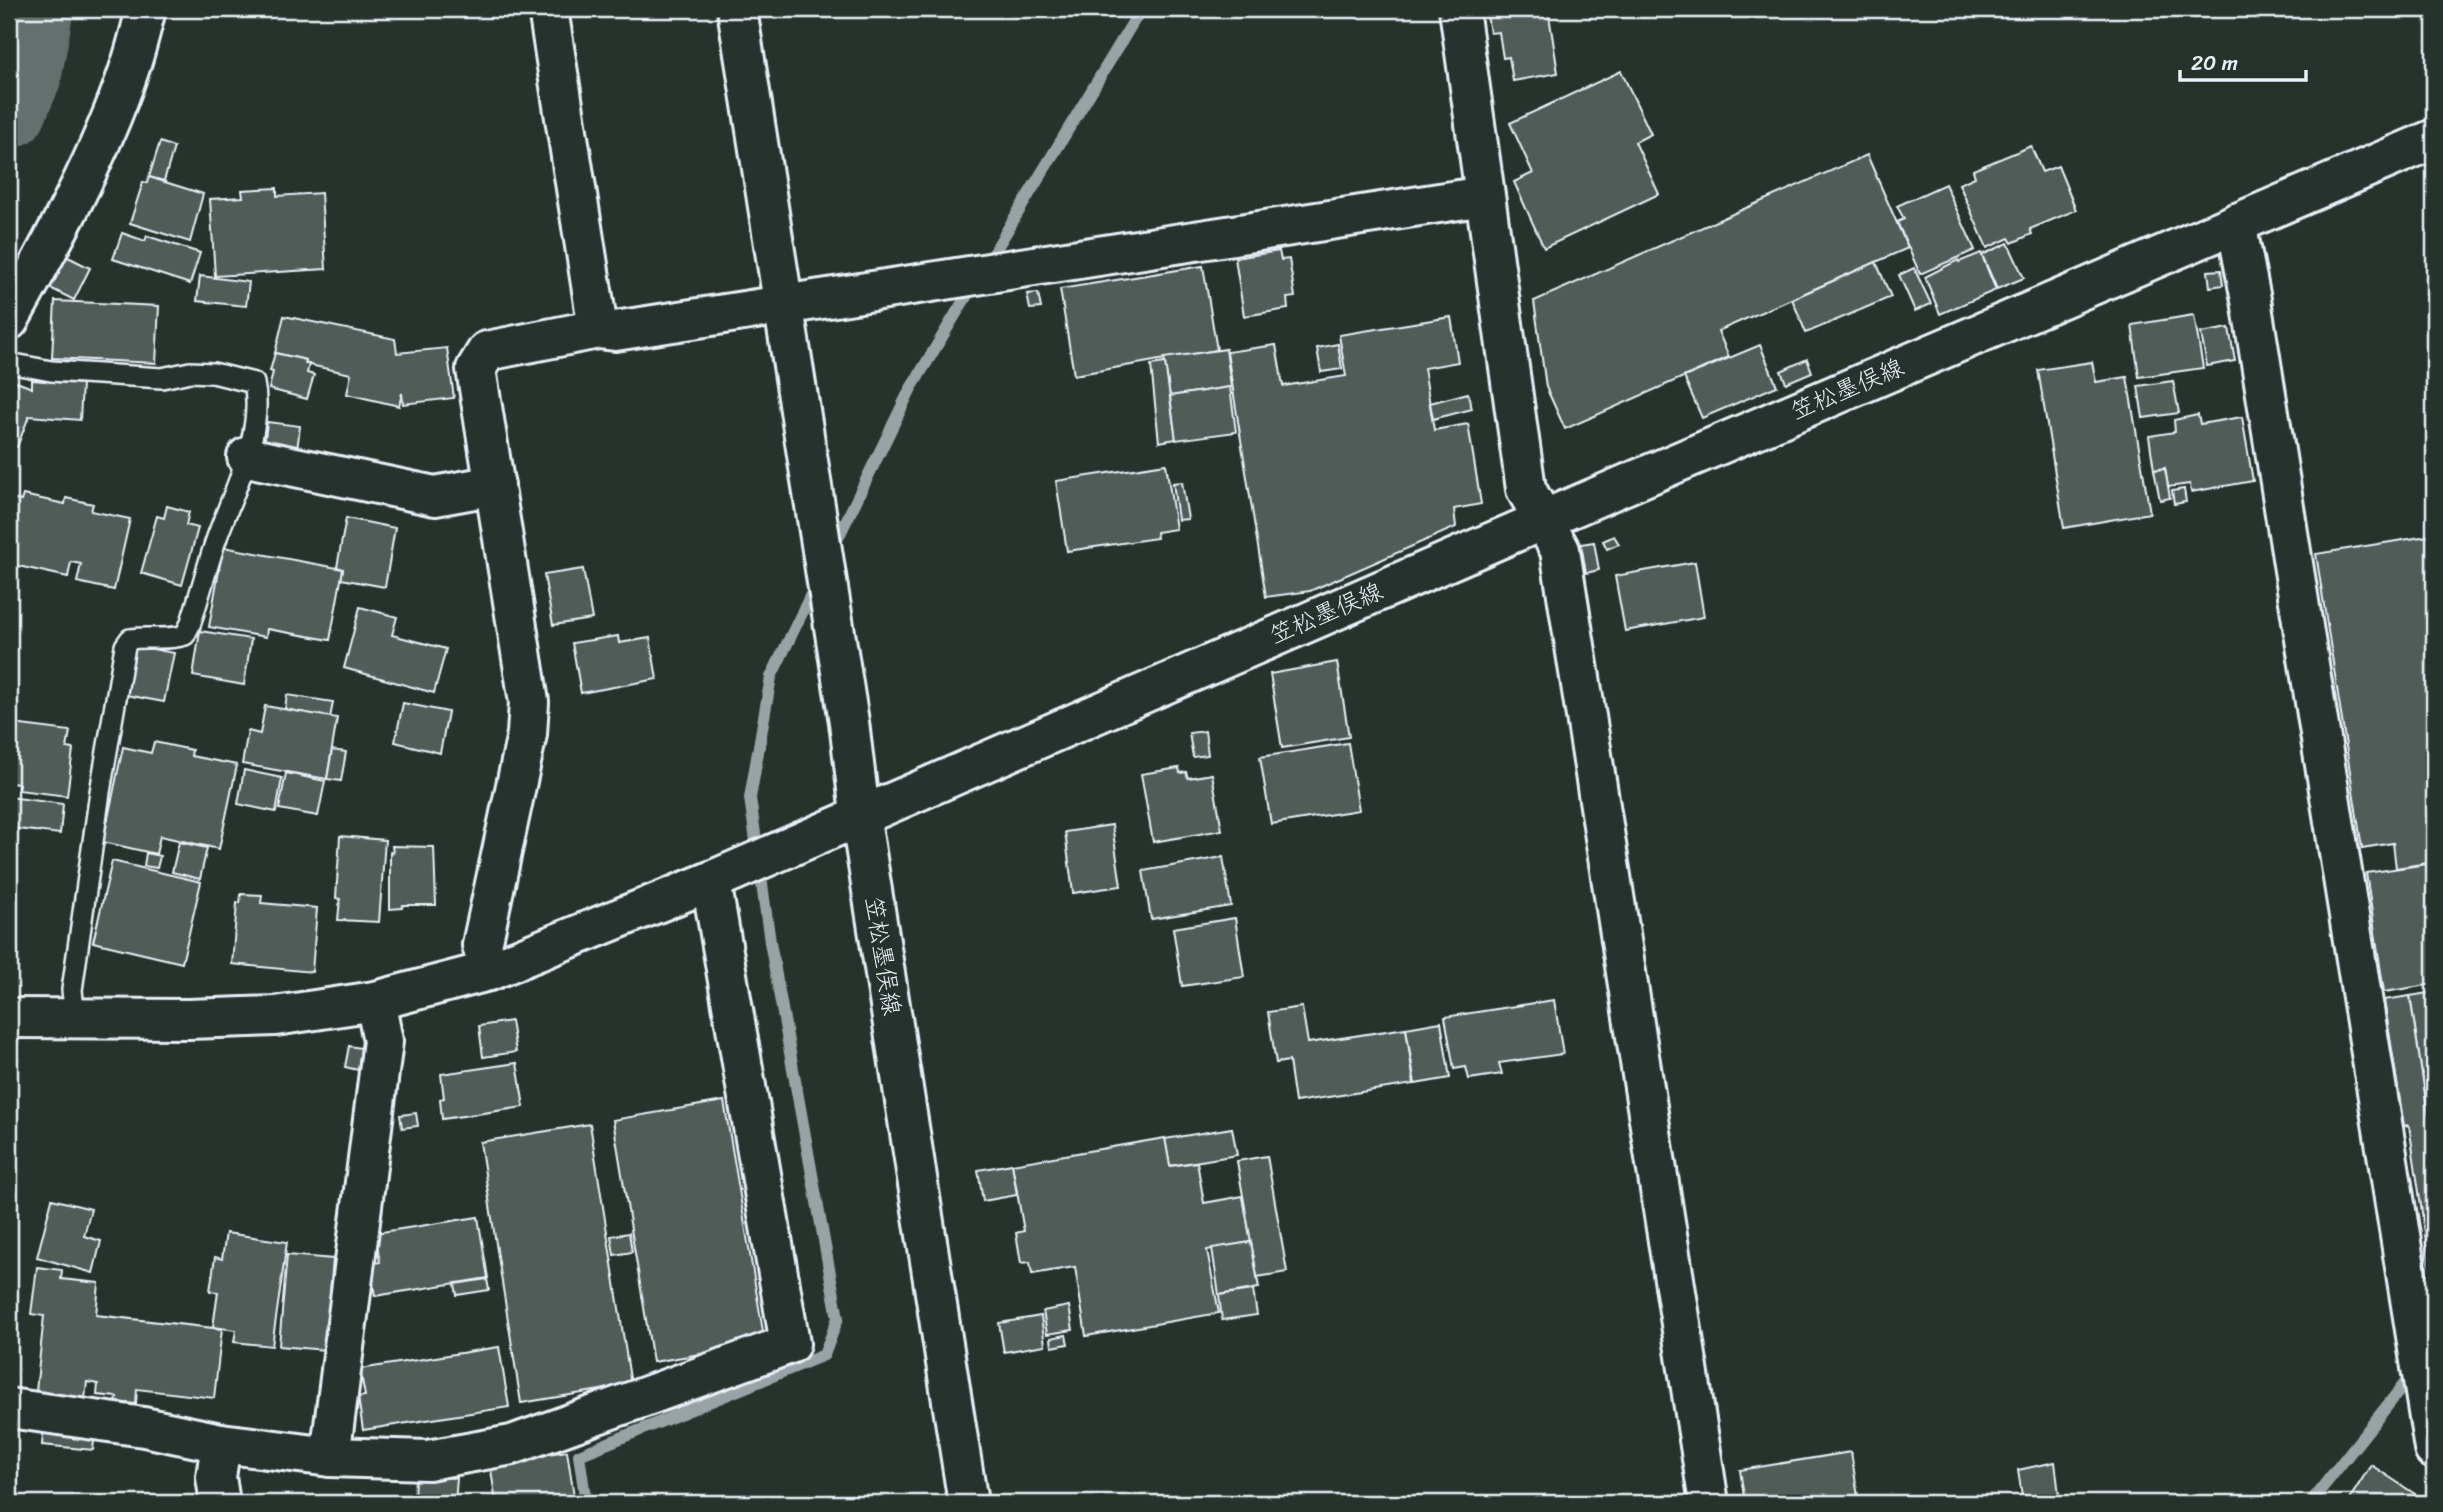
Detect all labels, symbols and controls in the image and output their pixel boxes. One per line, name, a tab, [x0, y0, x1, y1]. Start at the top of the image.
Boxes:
scale bar	[2180, 38, 2306, 82]
text: 20 m	[2191, 44, 2238, 82]
street label: 笠松墨俣線	[1784, 346, 1910, 432]
street label: 笠松墨俣線	[1263, 570, 1389, 656]
street label: 笠松墨俣線	[853, 893, 913, 1019]

